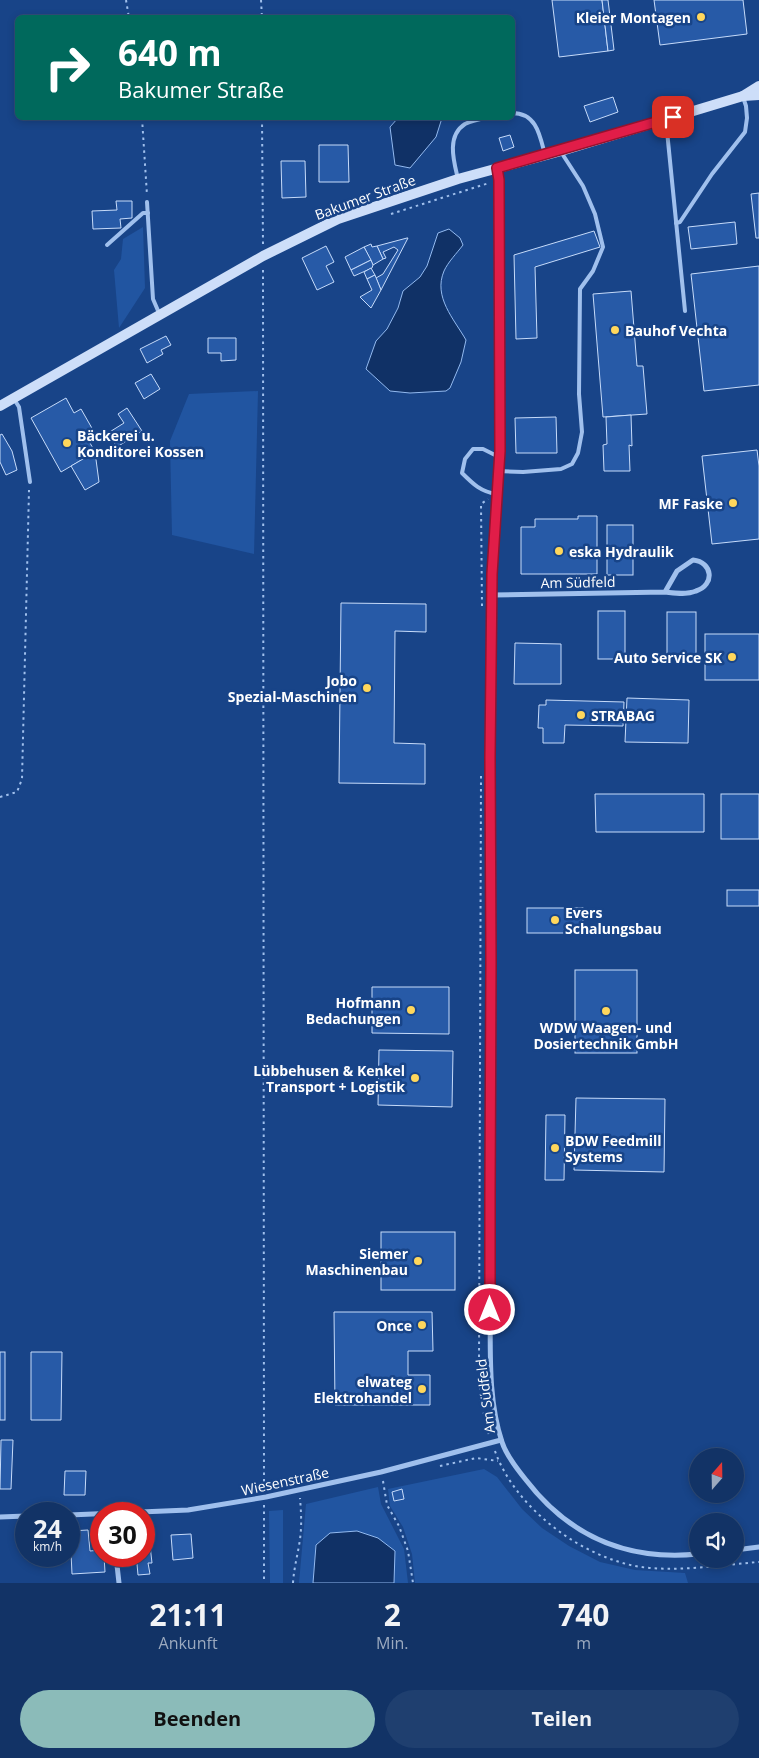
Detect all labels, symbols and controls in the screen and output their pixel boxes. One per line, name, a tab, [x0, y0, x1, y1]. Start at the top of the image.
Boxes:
place label: Kleier Montagen	[576, 8, 691, 27]
marker: Kleier Montagen	[695, 11, 707, 23]
text: 640 m	[118, 29, 222, 76]
icon: right	[35, 35, 100, 100]
text: Bakumer Straße	[118, 74, 284, 104]
pin	[652, 96, 694, 138]
icon: arrive	[659, 103, 687, 131]
street label: Bakumer Straße	[312, 170, 418, 224]
place label: Bauhof Vechta	[625, 321, 727, 340]
marker: Bauhof Vechta	[609, 324, 621, 336]
place label: Bäckerei u. Konditorei Kossen	[77, 426, 204, 461]
marker: Bäckerei u. Konditorei Kossen	[61, 437, 73, 449]
place label: MF Faske	[658, 494, 723, 513]
marker: MF Faske	[727, 497, 739, 509]
place label: eska Hydraulik	[569, 542, 674, 561]
marker: eska Hydraulik	[553, 545, 565, 557]
street label: Am Südfeld	[540, 572, 616, 592]
place label: Auto Service SK	[614, 648, 723, 667]
marker: Auto Service SK	[726, 651, 738, 663]
place label: Jobo Spezial-Maschinen	[228, 671, 357, 706]
marker: Jobo Spezial-Maschinen	[361, 682, 373, 694]
place label: STRABAG	[591, 706, 655, 725]
marker: STRABAG	[575, 709, 587, 721]
place label: Evers Schalungsbau	[565, 903, 662, 938]
marker: Evers Schalungsbau	[549, 914, 561, 926]
place label: Hofmann Bedachungen	[306, 993, 401, 1028]
marker: Hofmann Bedachungen	[405, 1004, 417, 1016]
marker: WDW Waagen- und Dosiertechnik GmbH	[600, 1005, 612, 1017]
place label: WDW Waagen- und Dosiertechnik GmbH	[534, 1018, 678, 1053]
place label: Lübbehusen & Kenkel Transport + Logistik	[253, 1061, 405, 1096]
marker: Lübbehusen & Kenkel Transport + Logistik	[409, 1072, 421, 1084]
place label: BDW Feedmill Systems	[565, 1131, 662, 1166]
marker: BDW Feedmill Systems	[549, 1142, 561, 1154]
place label: Siemer Maschinenbau	[306, 1244, 409, 1279]
marker: Siemer Maschinenbau	[412, 1255, 424, 1267]
position arrow	[463, 1283, 515, 1335]
place label: Once	[376, 1316, 412, 1335]
marker: Once	[416, 1319, 428, 1331]
street label: Am Südfeld	[471, 1358, 499, 1434]
place label: elwateg Elektrohandel	[314, 1372, 412, 1407]
marker: elwateg Elektrohandel	[416, 1383, 428, 1395]
north arrow	[689, 1448, 744, 1502]
map controls	[689, 1448, 744, 1568]
street label: Wiesenstraße	[239, 1462, 331, 1500]
speed limit sign: 30	[90, 1502, 155, 1567]
text: 24	[33, 1511, 62, 1545]
button: sound	[689, 1513, 744, 1568]
text: km/h	[33, 1538, 62, 1555]
text: 21:11	[149, 1594, 227, 1635]
text: 2	[384, 1594, 401, 1635]
text: 740	[558, 1594, 610, 1635]
text: Ankunft	[159, 1632, 218, 1654]
text: Min.	[376, 1632, 409, 1654]
text: m	[576, 1632, 591, 1654]
button: Beenden	[20, 1690, 375, 1748]
button: Teilen	[385, 1690, 739, 1748]

